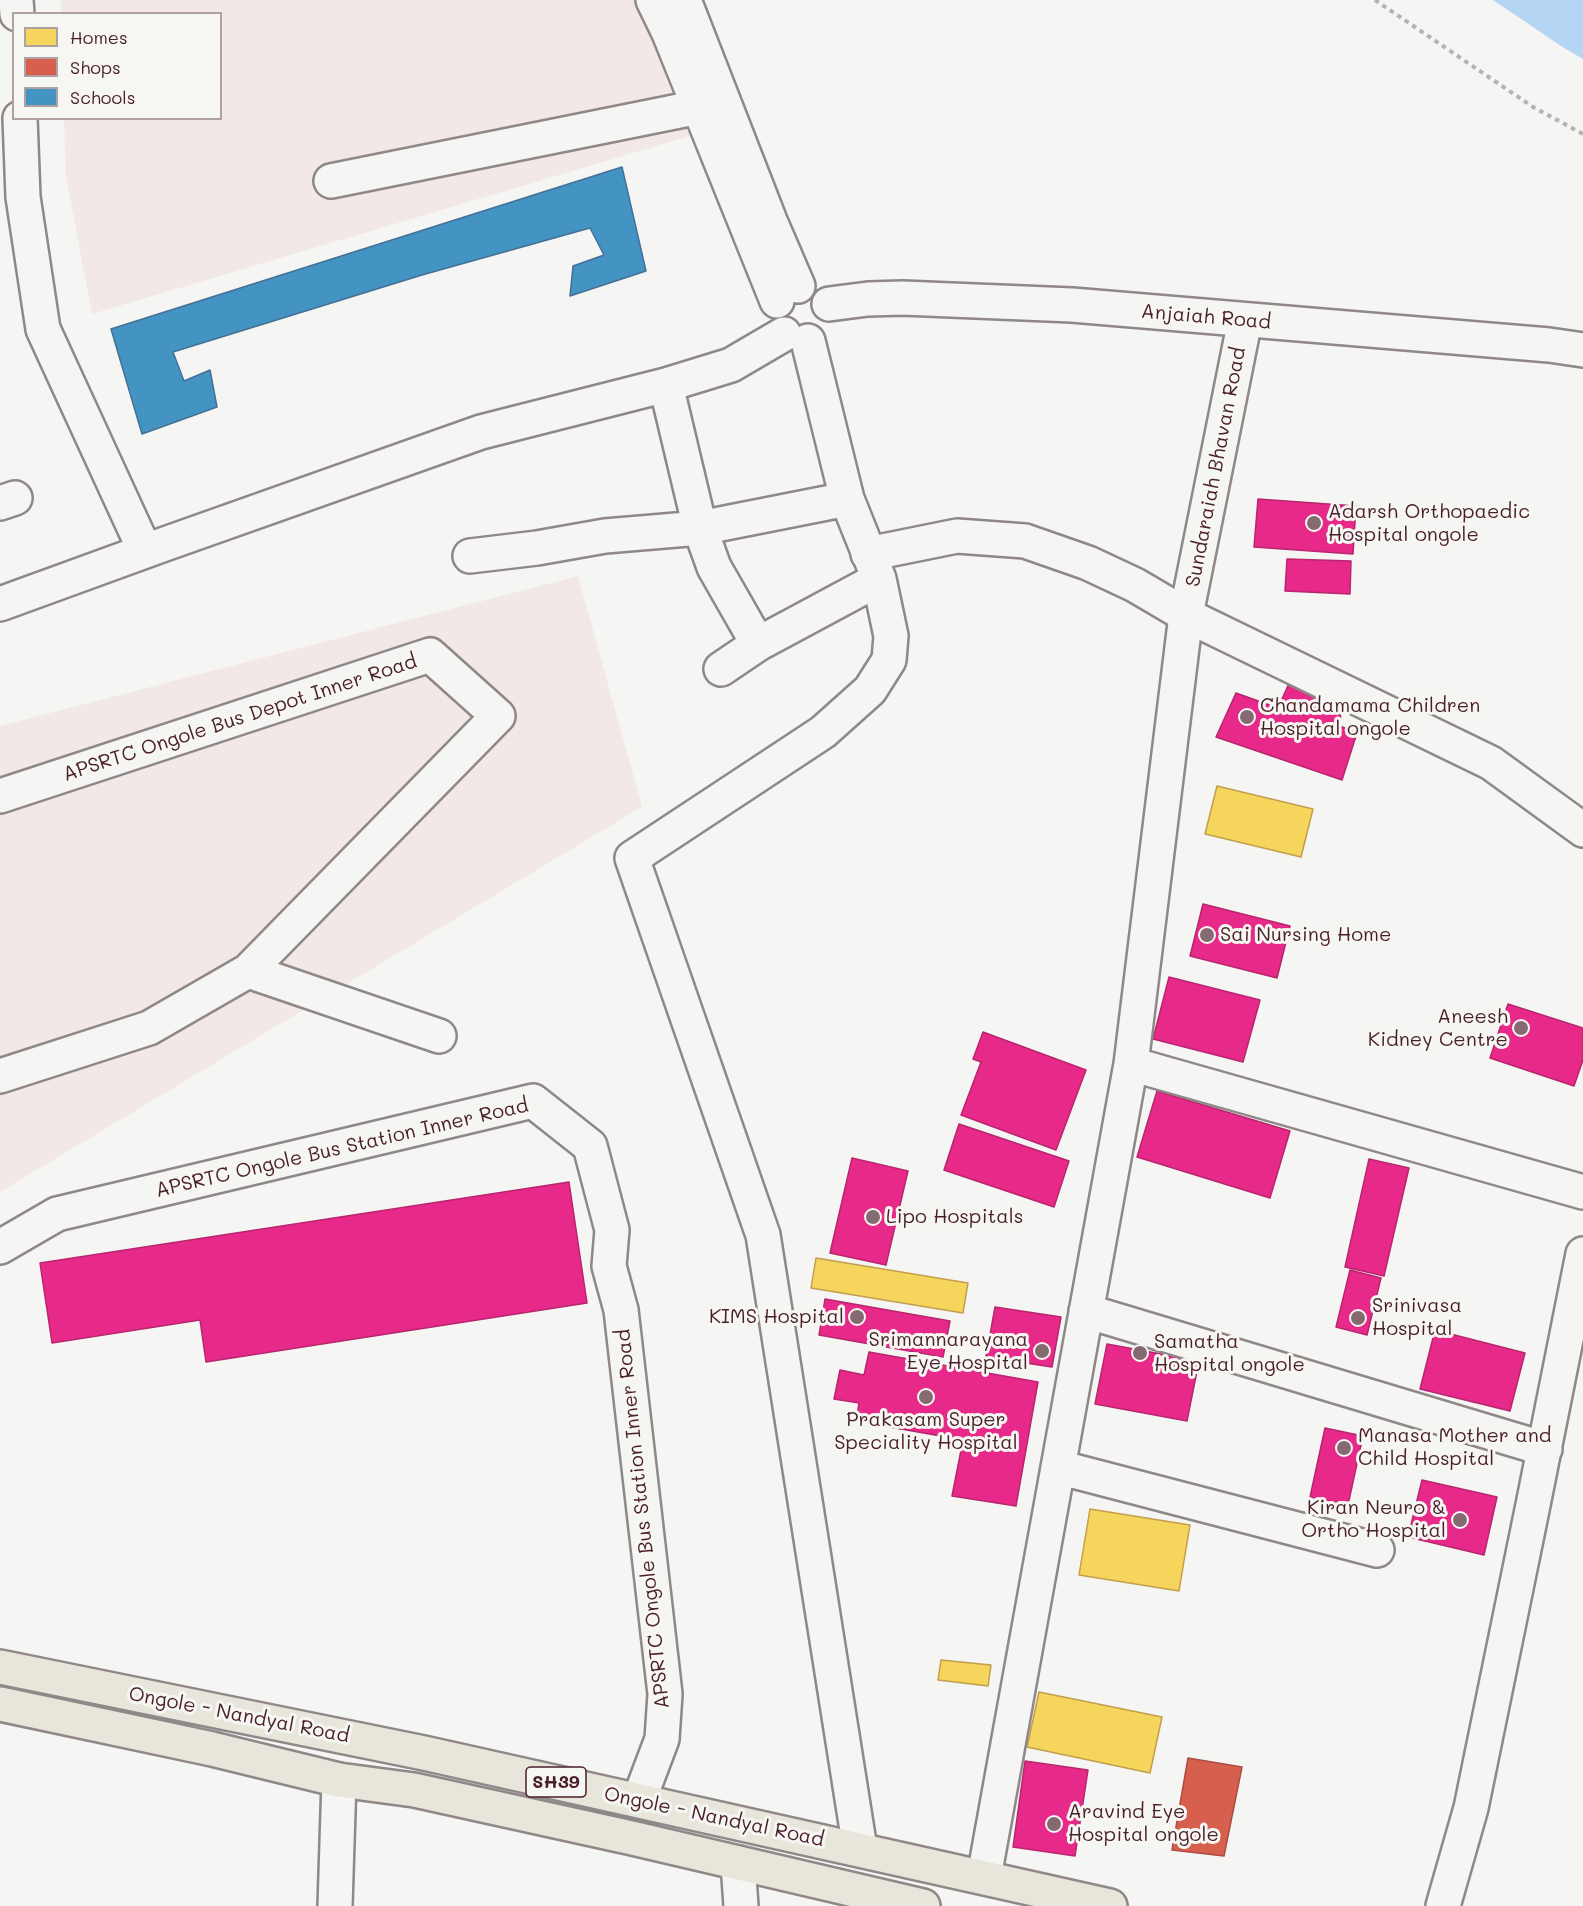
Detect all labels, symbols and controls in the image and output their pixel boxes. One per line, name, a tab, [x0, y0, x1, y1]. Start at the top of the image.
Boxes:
legend	[12, 12, 222, 120]
text: Homes	[70, 25, 128, 49]
text: Shops	[70, 55, 121, 79]
text: Schools	[70, 85, 135, 109]
street label: Anjaiah Road	[1140, 299, 1272, 335]
street label: Sundaraiah Bhavan Road	[1181, 345, 1251, 589]
place label: Adarsh Orthopaedic Hospital ongole	[1328, 500, 1530, 547]
marker: Adarsh Orthopaedic Hospital ongole	[1305, 514, 1323, 532]
street label: APSRTC Ongole Bus Depot Inner Road	[60, 649, 420, 787]
place label: Chandamama Children Hospital ongole	[1260, 694, 1480, 741]
marker: Chandamama Children Hospital ongole	[1238, 708, 1256, 726]
place label: Sai Nursing Home	[1220, 923, 1391, 947]
marker: Sai Nursing Home	[1198, 926, 1216, 944]
place label: Aneesh Kidney Centre	[1368, 1005, 1508, 1052]
marker: Aneesh Kidney Centre	[1512, 1019, 1530, 1037]
street label: APSRTC Ongole Bus Station Inner Road	[153, 1093, 531, 1203]
place label: Lipo Hospitals	[886, 1205, 1024, 1229]
marker: Lipo Hospitals	[864, 1208, 882, 1226]
place label: Srinivasa Hospital	[1372, 1294, 1462, 1341]
place label: KIMS Hospital	[709, 1305, 844, 1329]
marker: KIMS Hospital	[848, 1308, 866, 1326]
marker: Srinivasa Hospital	[1349, 1309, 1367, 1327]
street label: APSRTC Ongole Bus Station Inner Road	[611, 1328, 675, 1710]
place label: Srimannarayana Eye Hospital	[869, 1328, 1028, 1375]
place label: Samatha Hospital ongole	[1154, 1330, 1305, 1377]
marker: Srimannarayana Eye Hospital	[1033, 1342, 1051, 1360]
marker: Samatha Hospital ongole	[1131, 1344, 1149, 1362]
marker: Prakasam Super Speciality Hospital	[917, 1388, 935, 1406]
place label: Prakasam Super Speciality Hospital	[834, 1408, 1018, 1455]
place label: Manasa Mother and Child Hospital	[1358, 1424, 1551, 1471]
marker: Manasa Mother and Child Hospital	[1335, 1439, 1353, 1457]
place label: Kiran Neuro & Ortho Hospital	[1301, 1496, 1446, 1543]
marker: Kiran Neuro & Ortho Hospital	[1451, 1511, 1469, 1529]
street label: Ongole - Nandyal Road	[127, 1682, 351, 1748]
road number: SH39	[526, 1767, 586, 1797]
street label: Ongole - Nandyal Road	[602, 1782, 826, 1852]
place label: Aravind Eye Hospital ongole	[1068, 1800, 1219, 1847]
marker: Aravind Eye Hospital ongole	[1045, 1815, 1063, 1833]

